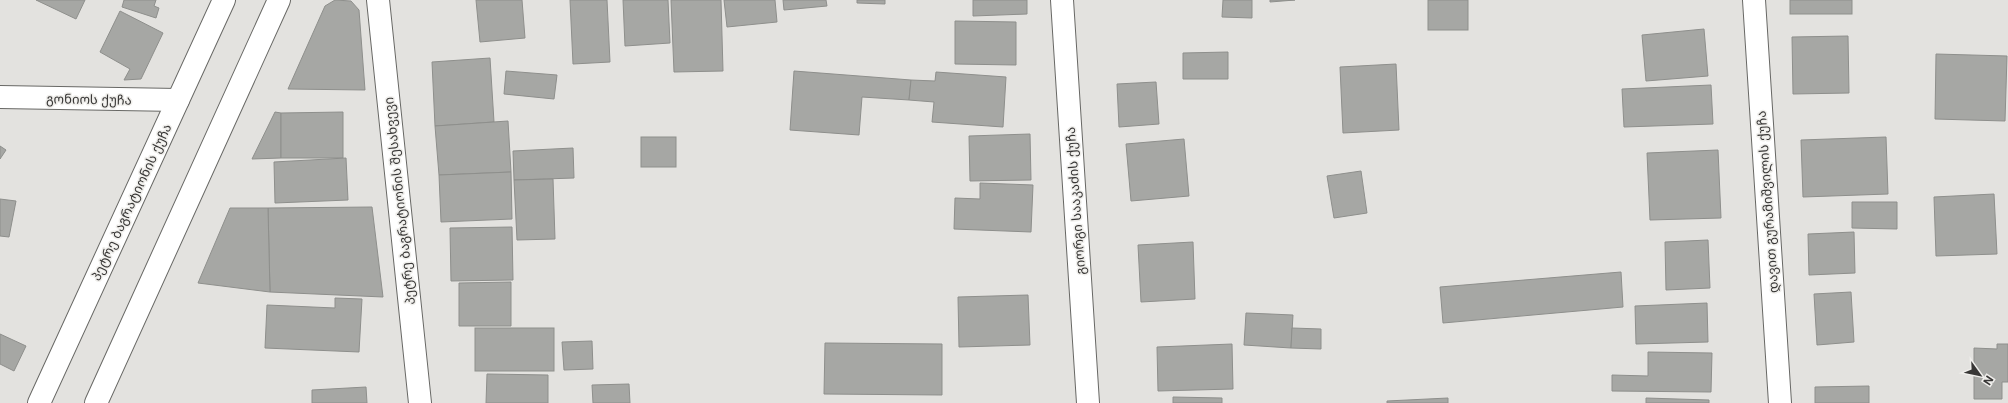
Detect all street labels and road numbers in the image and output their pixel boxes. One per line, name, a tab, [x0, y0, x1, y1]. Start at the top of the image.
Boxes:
street label: გონიოს ქუჩა	[46, 90, 132, 108]
street label: პეტრე ბაგრატიონის შესახვევი	[380, 96, 418, 306]
street label: დავით გურამიშვილის ქუჩა	[1753, 110, 1782, 294]
street label: პეტრე ბაგრატიონის ქუჩა	[88, 121, 174, 283]
street label: გიორგი სააკაძის ქუჩა	[1062, 127, 1088, 275]

